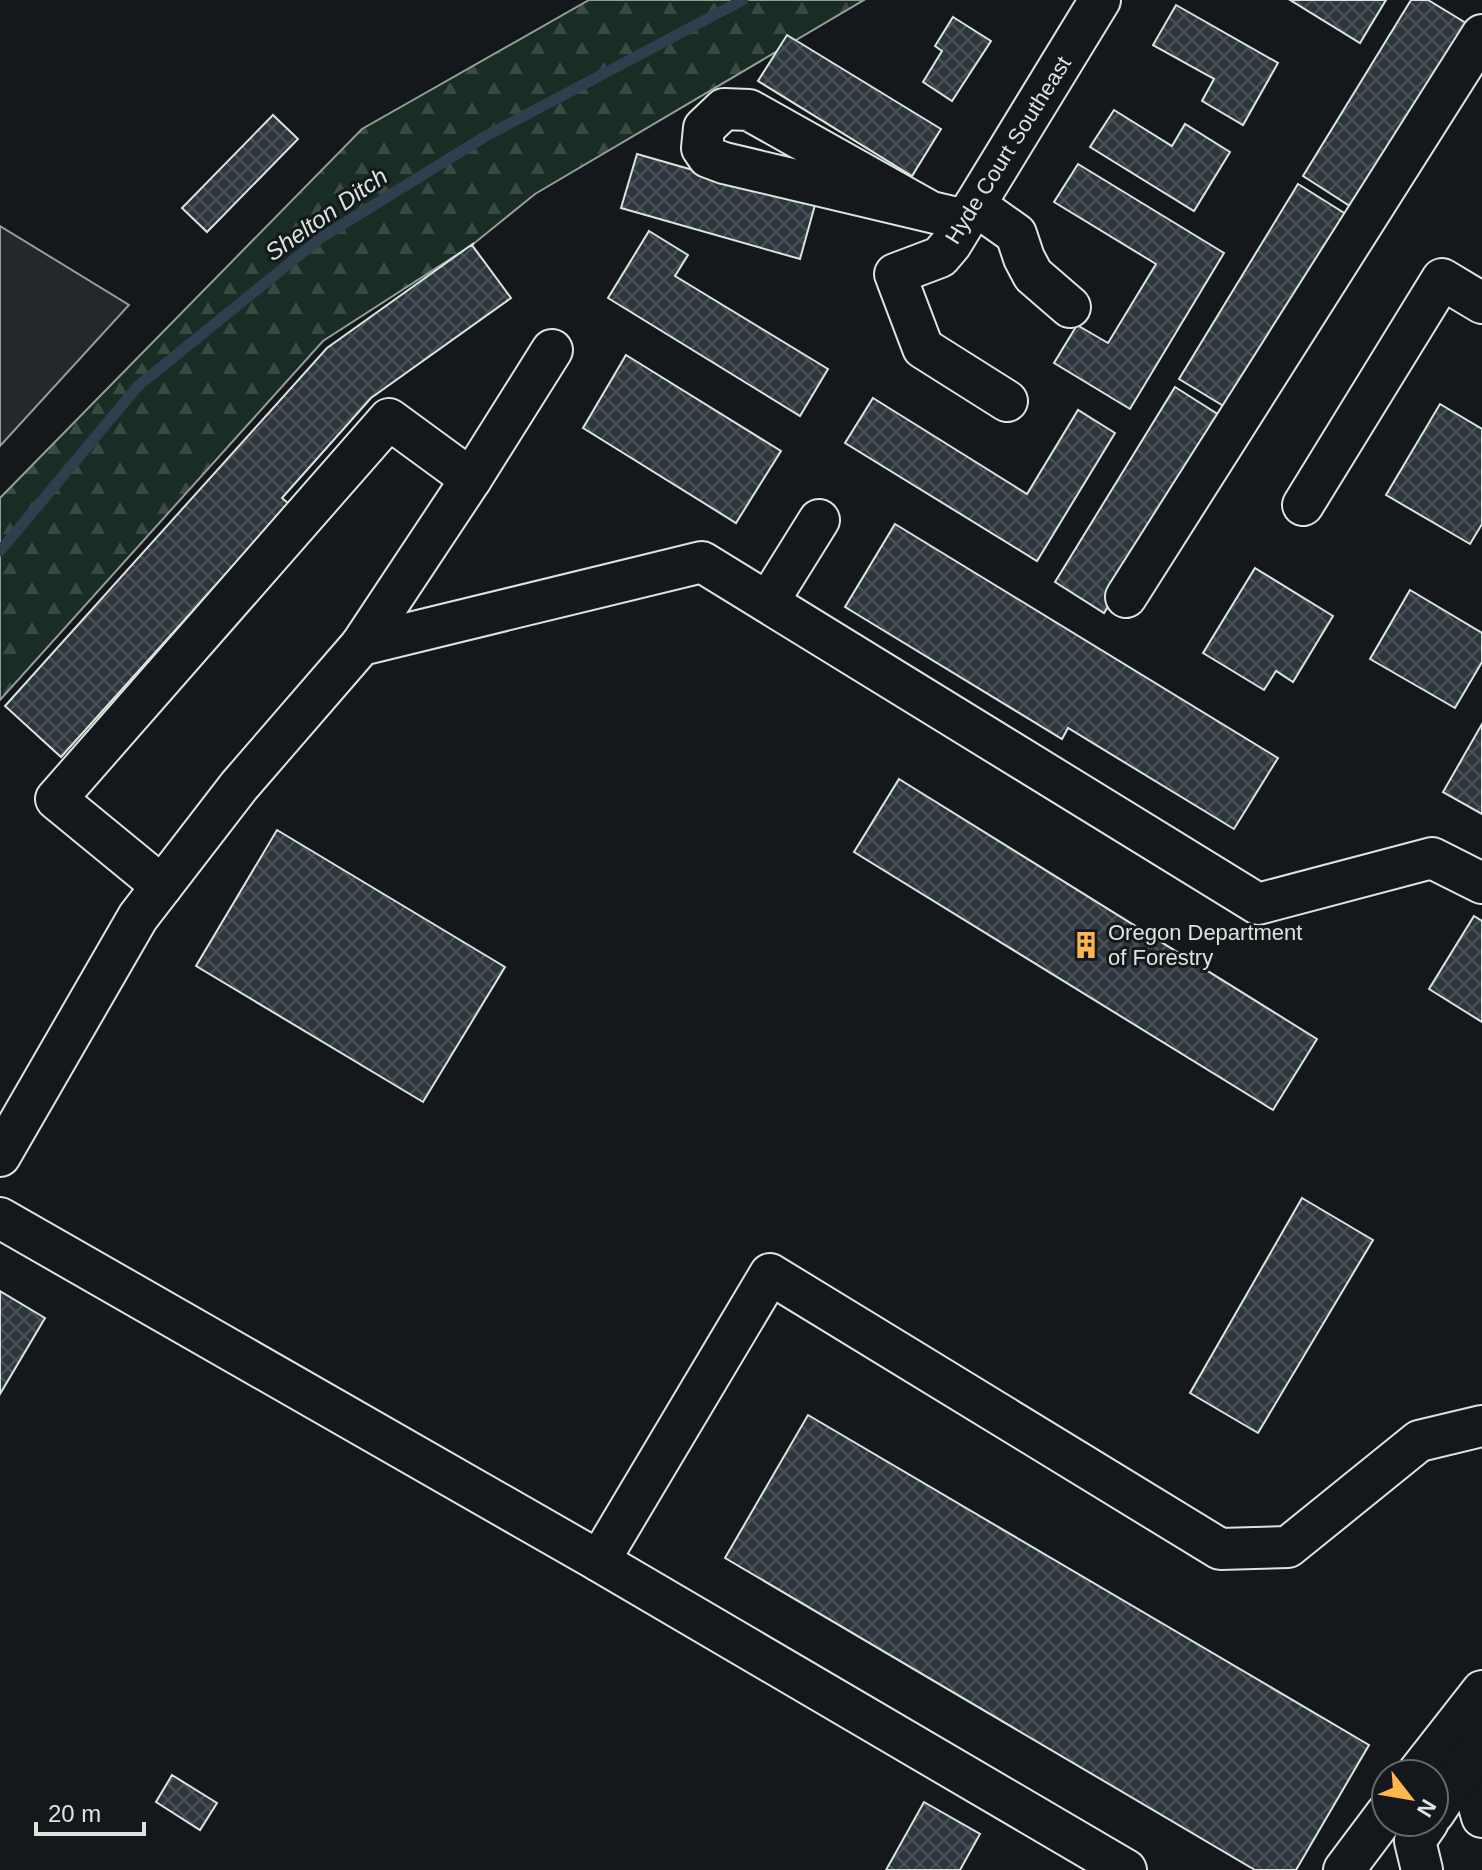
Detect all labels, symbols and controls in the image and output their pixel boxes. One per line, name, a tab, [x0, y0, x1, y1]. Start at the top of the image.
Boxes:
street label: Hyde Court Southeast	[940, 52, 1076, 248]
water label: Shelton Ditch	[260, 162, 392, 266]
place label: Oregon Department of Forestry	[1108, 920, 1302, 970]
building icon: Oregon Department of Forestry	[1071, 930, 1101, 960]
north arrow	[1370, 1758, 1450, 1838]
scale bar	[36, 1786, 144, 1836]
text: N	[1412, 1795, 1442, 1821]
text: 20 m	[48, 1800, 101, 1827]

